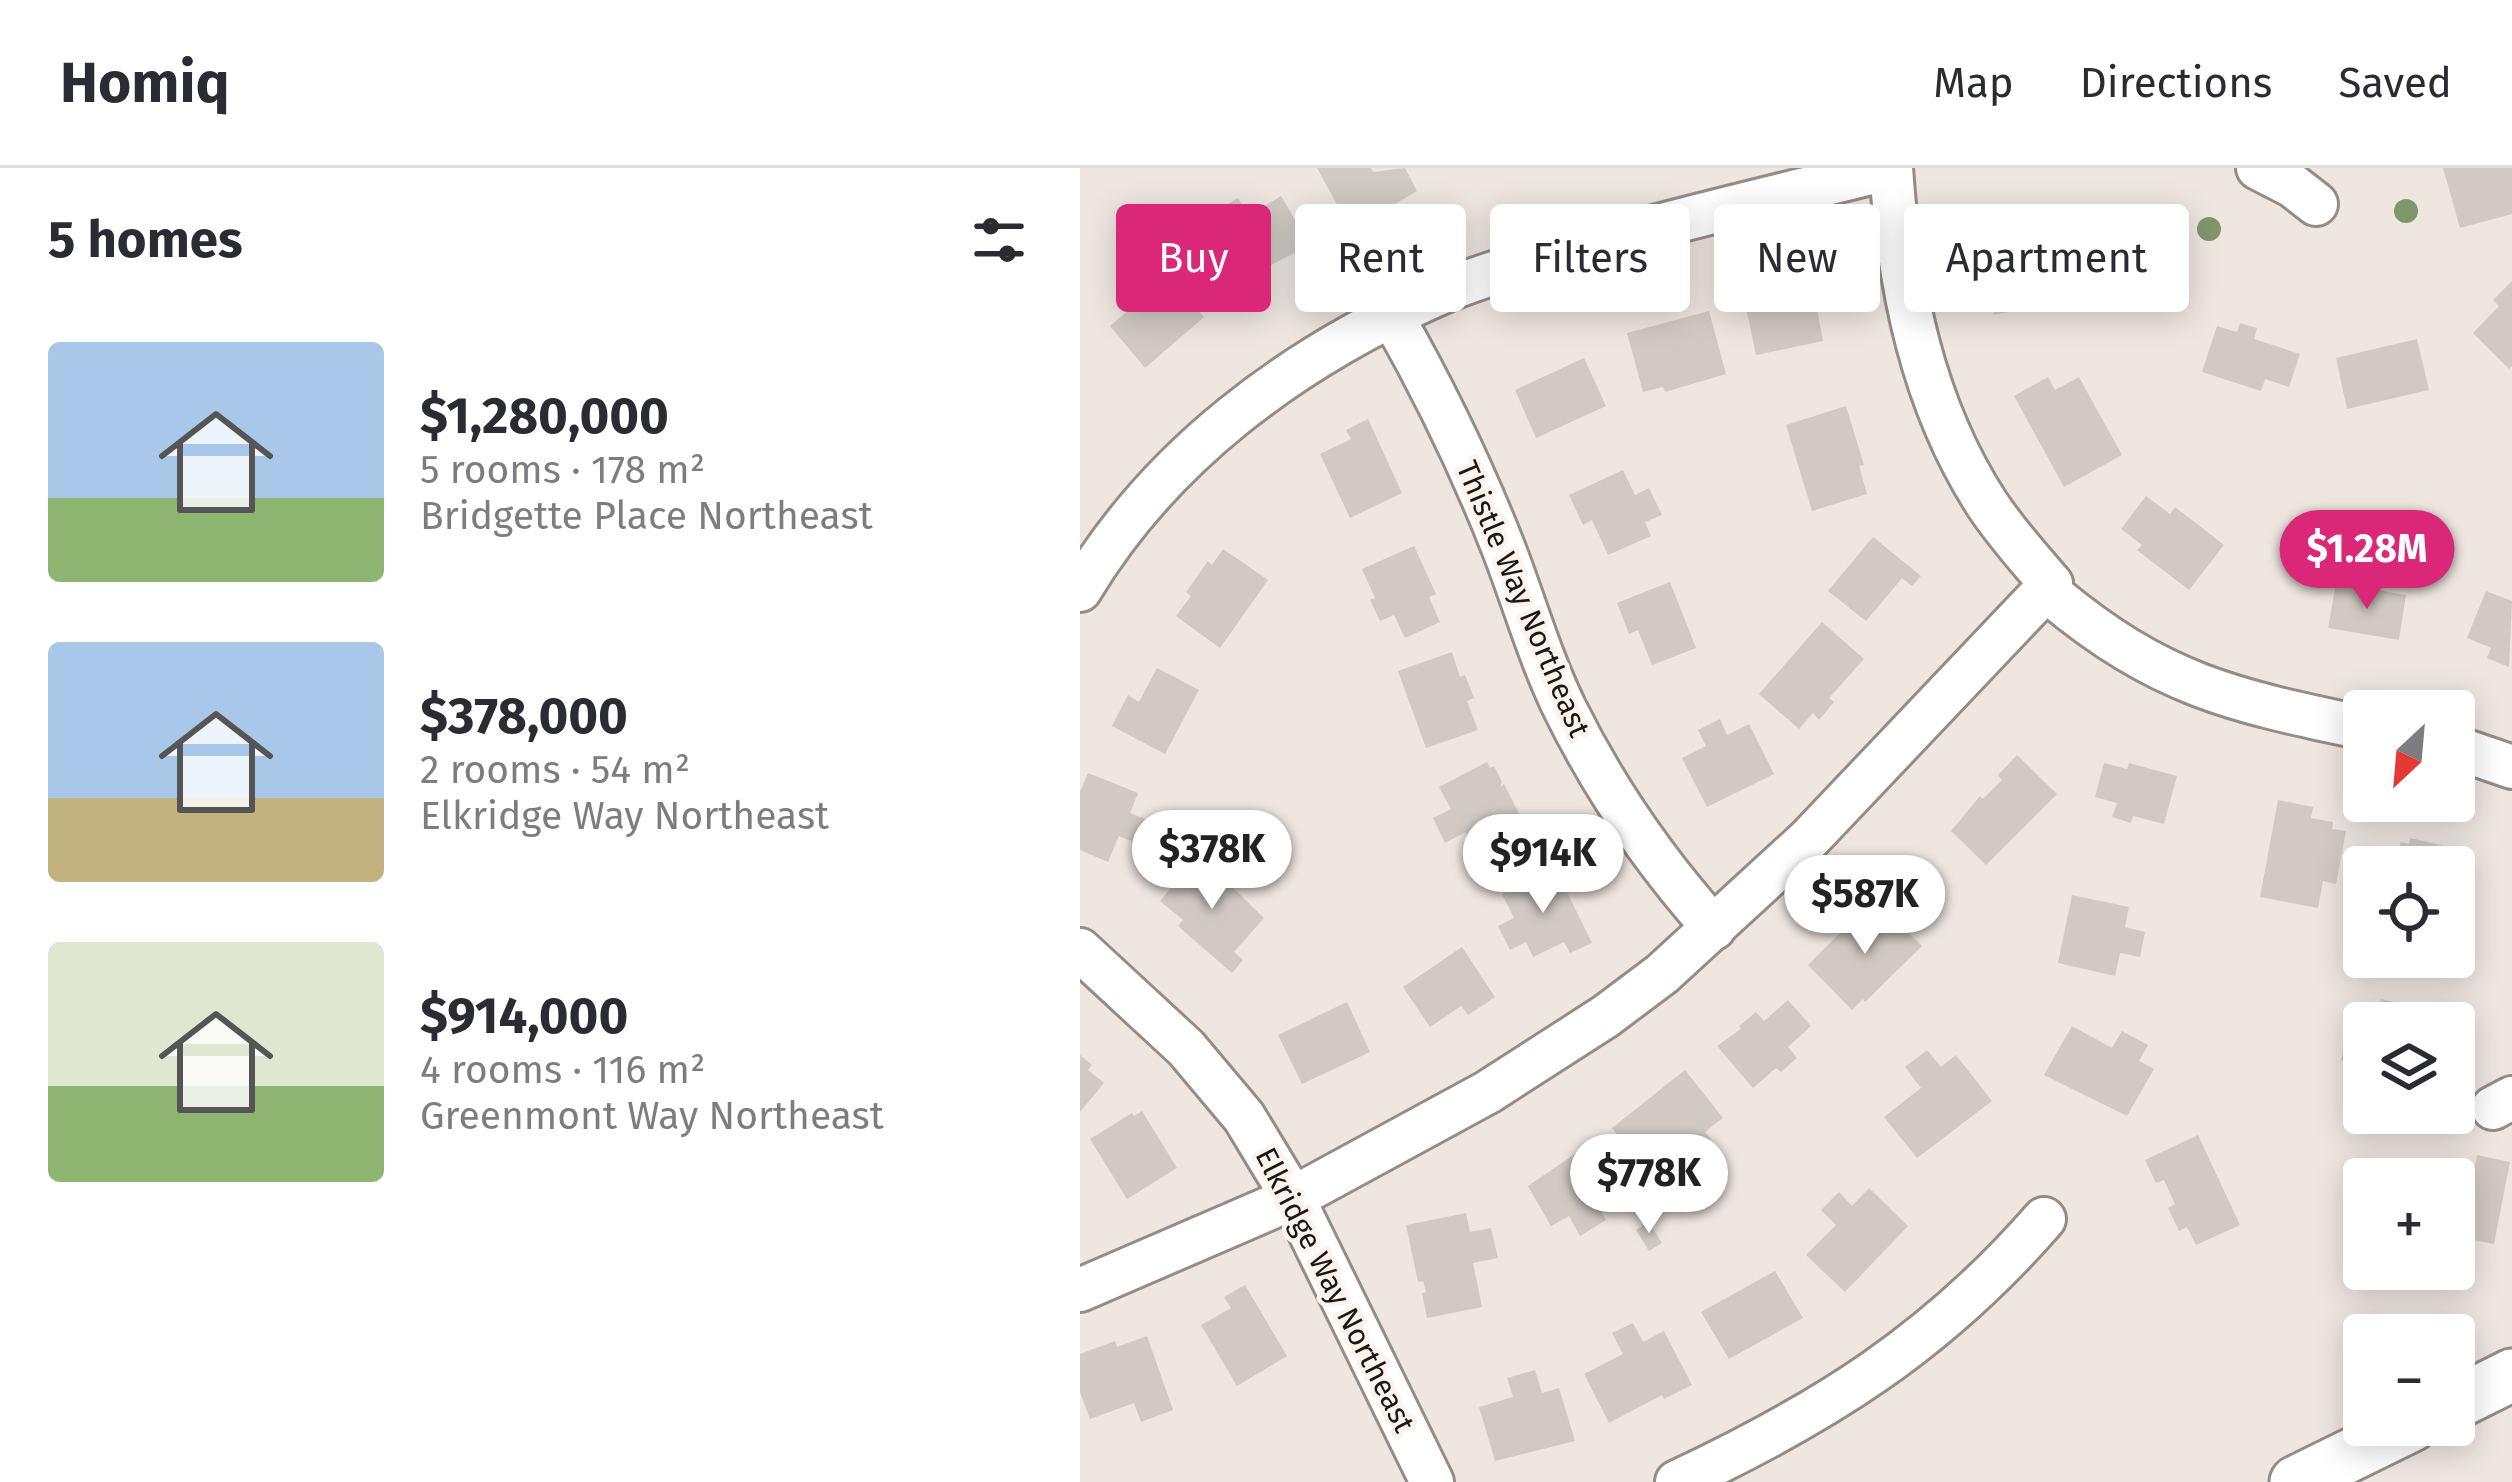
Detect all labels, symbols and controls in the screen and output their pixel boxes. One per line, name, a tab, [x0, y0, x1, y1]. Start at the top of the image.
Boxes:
text: Homiq	[60, 49, 230, 117]
text: Map	[1933, 58, 2014, 108]
text: Directions	[2080, 58, 2272, 108]
text: Saved	[2338, 58, 2452, 108]
chip: Buy	[1116, 204, 1271, 312]
chip: Rent	[1295, 204, 1466, 312]
chip: Filters	[1490, 204, 1690, 312]
chip: New	[1714, 204, 1880, 312]
chip: Apartment	[1904, 204, 2189, 312]
icon: filters	[966, 207, 1032, 273]
text: 5 homes	[48, 209, 243, 271]
text: $1,280,000	[420, 385, 669, 447]
icon: home	[144, 390, 288, 534]
text: 5 rooms · 178 m²	[420, 447, 705, 493]
street label: Thistle Way Northeast	[1449, 456, 1598, 743]
text: Bridgette Place Northeast	[420, 493, 873, 539]
pin: $1.28M	[2269, 510, 2465, 612]
text: $1.28M	[2307, 526, 2427, 572]
text: $378,000	[420, 685, 628, 747]
icon: home	[144, 690, 288, 834]
north arrow	[2343, 690, 2475, 822]
map controls	[2343, 690, 2475, 1446]
text: 2 rooms · 54 m²	[420, 747, 690, 793]
text: Elkridge Way Northeast	[420, 793, 829, 839]
pin: $378K	[1128, 810, 1296, 912]
pin: $914K	[1459, 814, 1627, 916]
text: $378K	[1159, 826, 1265, 872]
text: $914K	[1490, 830, 1596, 876]
button: locate	[2343, 846, 2475, 978]
pin: $587K	[1781, 855, 1949, 957]
text: $587K	[1811, 871, 1919, 917]
text: $914,000	[420, 985, 628, 1047]
icon: home	[144, 990, 288, 1134]
button: layers	[2343, 1002, 2475, 1134]
text: 4 rooms · 116 m²	[420, 1047, 705, 1093]
text: Greenmont Way Northeast	[420, 1093, 884, 1139]
pin: $778K	[1565, 1134, 1733, 1236]
street label: Elkridge Way Northeast	[1248, 1142, 1423, 1439]
text: $778K	[1597, 1150, 1701, 1196]
button: +	[2343, 1158, 2475, 1290]
button: −	[2343, 1314, 2475, 1446]

